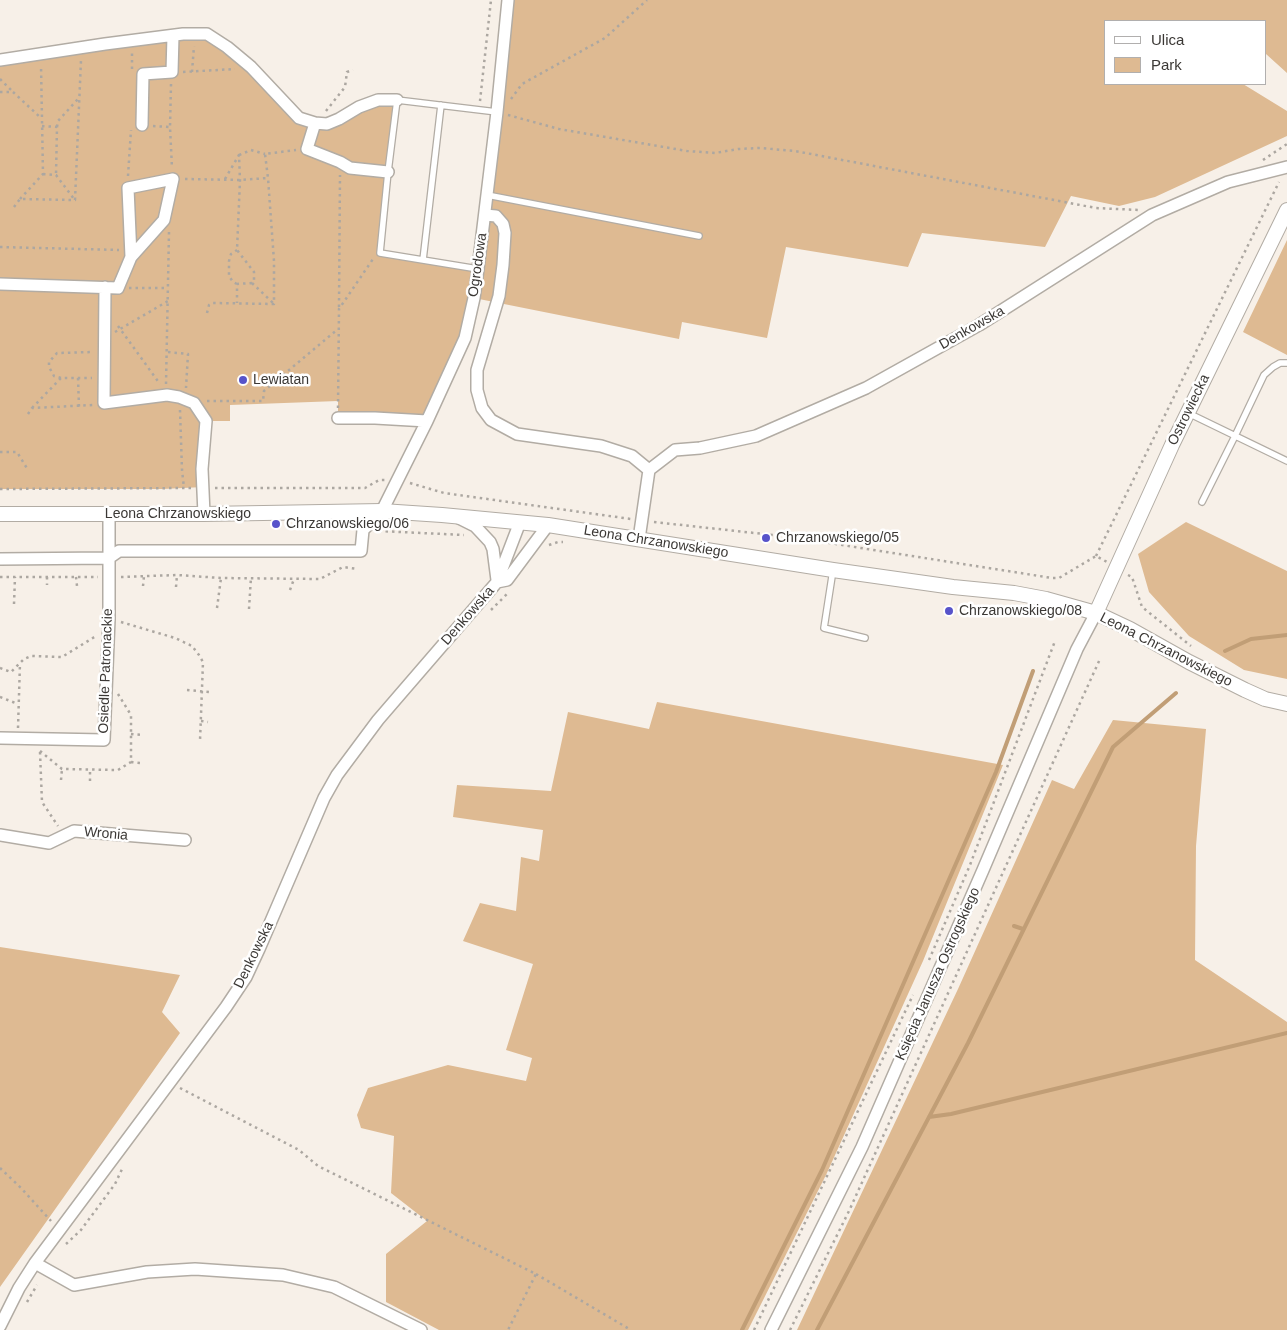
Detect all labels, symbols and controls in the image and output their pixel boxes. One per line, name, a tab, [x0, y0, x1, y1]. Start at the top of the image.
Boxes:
legend	[1104, 20, 1267, 85]
text: Ulica	[1151, 31, 1184, 48]
text: Park	[1151, 56, 1182, 73]
street label: Ogrodowa	[465, 232, 491, 298]
street label: Denkowska	[936, 303, 1008, 353]
place label: Lewiatan	[253, 372, 309, 388]
street label: Ostrowiecka	[1165, 372, 1213, 448]
marker: Lewiatan	[237, 374, 249, 386]
street label: Leona Chrzanowskiego	[105, 506, 251, 522]
place label: Chrzanowskiego/06	[286, 516, 409, 532]
marker: Chrzanowskiego/06	[270, 518, 282, 530]
street label: Leona Chrzanowskiego	[582, 522, 730, 562]
place label: Chrzanowskiego/05	[776, 530, 899, 546]
marker: Chrzanowskiego/05	[760, 532, 772, 544]
street label: Denkowska	[438, 583, 498, 649]
place label: Chrzanowskiego/08	[959, 603, 1082, 619]
marker: Chrzanowskiego/08	[943, 605, 955, 617]
street label: Osiedle Patronackie	[95, 608, 117, 734]
street label: Leona Chrzanowskiego	[1097, 609, 1235, 691]
street label: Wronia	[83, 824, 129, 844]
street label: Księcia Janusza Ostrogskiego	[892, 885, 984, 1063]
street label: Denkowska	[231, 919, 277, 991]

